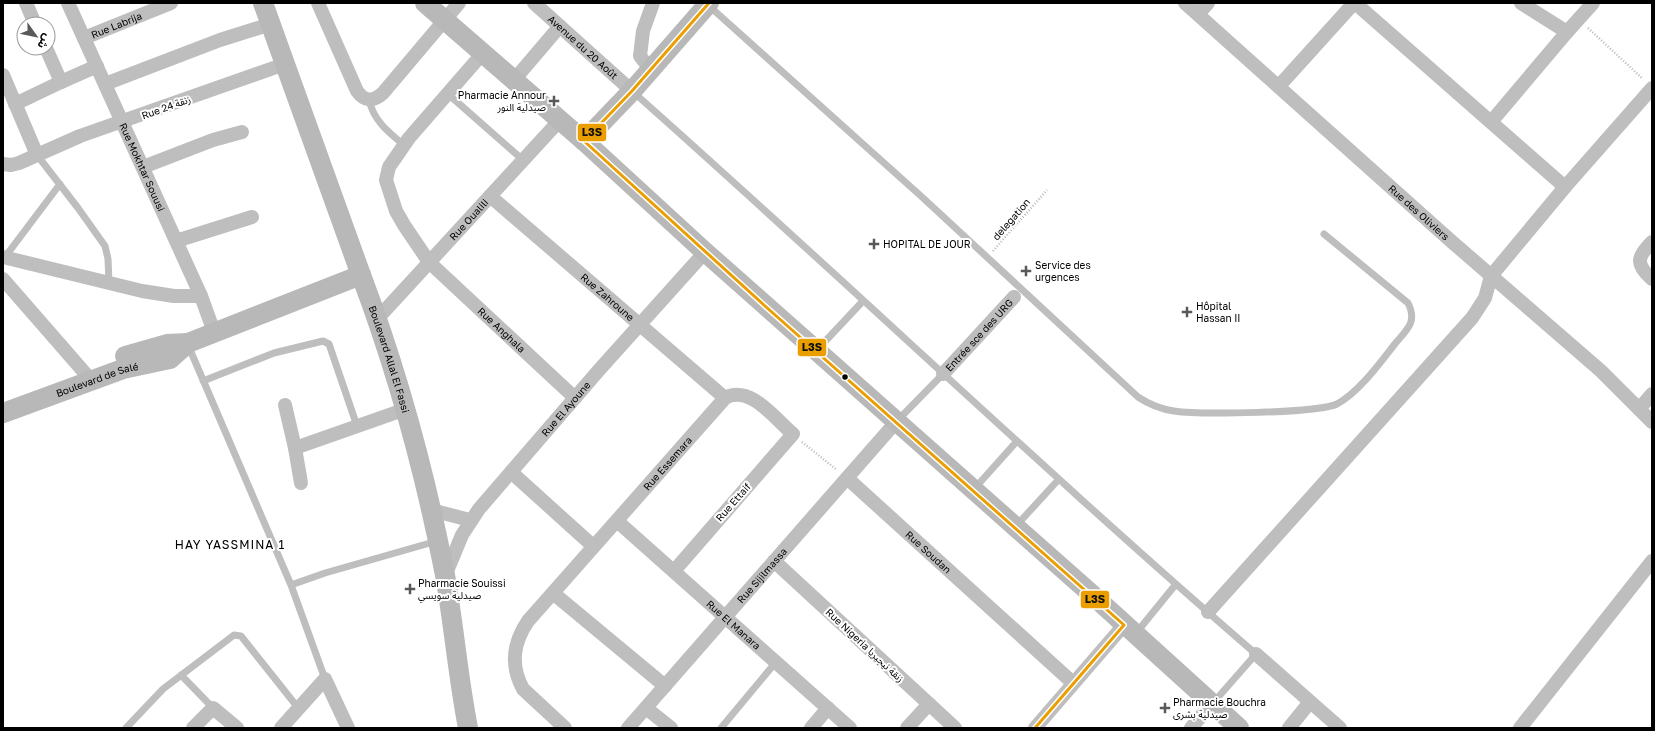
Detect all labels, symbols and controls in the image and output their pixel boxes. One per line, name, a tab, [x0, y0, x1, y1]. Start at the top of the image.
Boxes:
street label: Rue Labrija	[89, 9, 144, 40]
street label: Avenue du 20 Août	[546, 13, 621, 82]
north arrow	[16, 16, 56, 56]
text: ش	[34, 31, 54, 52]
place label: Pharmacie Annour صيدلية النور	[458, 89, 546, 114]
street label: Rue 24 زنقة	[140, 92, 193, 122]
marker: Pharmacie Annour صيدلية النور	[549, 96, 559, 106]
street label: Rue Mokhtar Souusi	[117, 121, 168, 213]
line badge: L3S	[577, 123, 607, 142]
text: L3S	[582, 125, 602, 138]
street label: Rue des Oliviers	[1386, 182, 1452, 243]
street label: Rue Oualili	[447, 196, 491, 243]
street label: delegation	[990, 196, 1032, 242]
marker: HOPITAL DE JOUR	[868, 238, 880, 250]
place label: HOPITAL DE JOUR	[883, 238, 971, 250]
place label: Service des urgences	[1035, 259, 1091, 283]
marker: Service des urgences	[1020, 265, 1032, 277]
street label: Rue Zahroune	[578, 271, 637, 323]
street label: Entrée sce des URG	[943, 296, 1015, 374]
place label: Hôpital Hassan II	[1196, 300, 1240, 324]
street label: Boulevard Allal El Fassi	[367, 304, 412, 414]
street label: Rue Anghala	[475, 305, 528, 355]
marker: Hôpital Hassan II	[1181, 306, 1193, 318]
line badge: L3S	[797, 338, 827, 357]
text: L3S	[802, 340, 822, 353]
street label: Boulevard de Salé	[54, 360, 139, 399]
unlabelled marker	[840, 372, 850, 382]
street label: Rue El Ayoune	[539, 379, 593, 438]
street label: Rue Essemara	[640, 434, 694, 493]
street label: Rue Ettaif	[713, 480, 753, 524]
street label: Rue Soudan	[903, 528, 954, 576]
district label: HAY YASSMINA 1	[175, 537, 285, 552]
street label: Rue Sijilmassa	[734, 545, 789, 605]
place label: Pharmacie Souissi صيدلية سويسي	[418, 577, 506, 603]
marker: Pharmacie Souissi صيدلية سويسي	[405, 584, 415, 594]
line badge: L3S	[1080, 590, 1110, 609]
text: L3S	[1085, 592, 1105, 605]
street label: Rue El Manara	[704, 597, 763, 652]
street label: Rue Nigeria زنقة نيجيريا	[823, 606, 907, 685]
place label: Pharmacie Bouchra صيدلية بشرى	[1173, 696, 1266, 721]
marker: Pharmacie Bouchra صيدلية بشرى	[1160, 703, 1170, 713]

